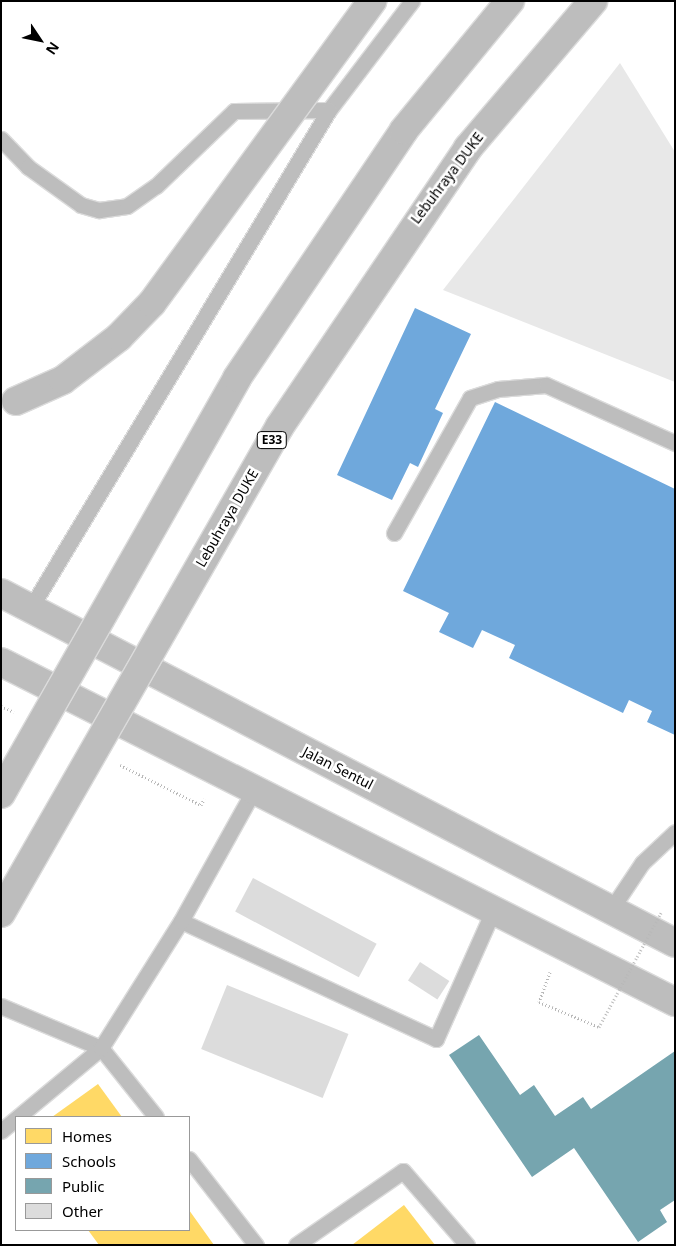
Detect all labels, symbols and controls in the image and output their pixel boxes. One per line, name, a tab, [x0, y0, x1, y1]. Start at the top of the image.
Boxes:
north arrow	[15, 15, 65, 65]
text: N	[42, 39, 64, 59]
street label: Lebuhraya DUKE	[407, 129, 487, 227]
road number: E33	[256, 430, 288, 450]
street label: Lebuhraya DUKE	[192, 466, 262, 570]
street label: Jalan Sentul	[300, 743, 376, 793]
legend	[15, 1116, 190, 1231]
text: Homes	[62, 1126, 112, 1146]
text: Schools	[62, 1151, 116, 1171]
text: Public	[62, 1176, 105, 1196]
text: Other	[62, 1201, 103, 1221]

